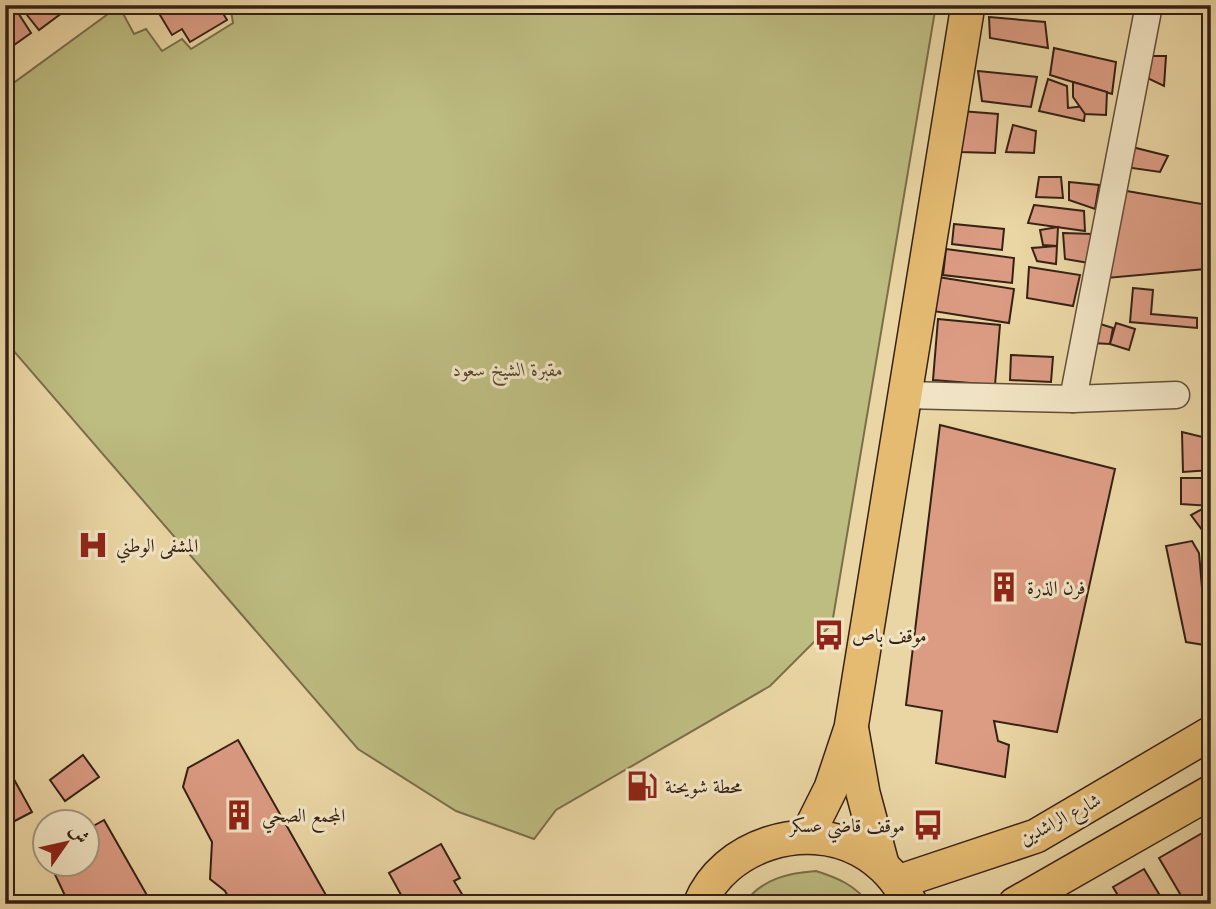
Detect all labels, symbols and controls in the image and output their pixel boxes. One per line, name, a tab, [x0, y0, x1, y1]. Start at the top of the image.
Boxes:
park label: مقبرة الشيخ سعود	[453, 358, 563, 387]
hospital icon: المشفى الوطني	[76, 528, 110, 562]
place label: المشفى الوطني	[116, 534, 198, 564]
building icon: فرن الذرة	[987, 570, 1021, 604]
place label: فرن الذرة	[1027, 576, 1086, 600]
bus stop icon: موقف باص	[812, 618, 846, 652]
place label: موقف باص	[852, 624, 927, 648]
fuel station icon: محطة شويحنة	[625, 769, 659, 803]
place label: محطة شويحنة	[665, 775, 743, 799]
street label: شارع الراشدين	[1015, 788, 1107, 854]
building icon: المجمع الصحي	[222, 798, 256, 832]
place label: المجمع الصحي	[262, 804, 345, 834]
north arrow	[32, 808, 102, 878]
bus stop icon: موقف قاضي عسكر	[911, 808, 945, 842]
place label: موقف قاضي عسكر	[788, 814, 905, 843]
text: ش	[65, 820, 94, 848]

